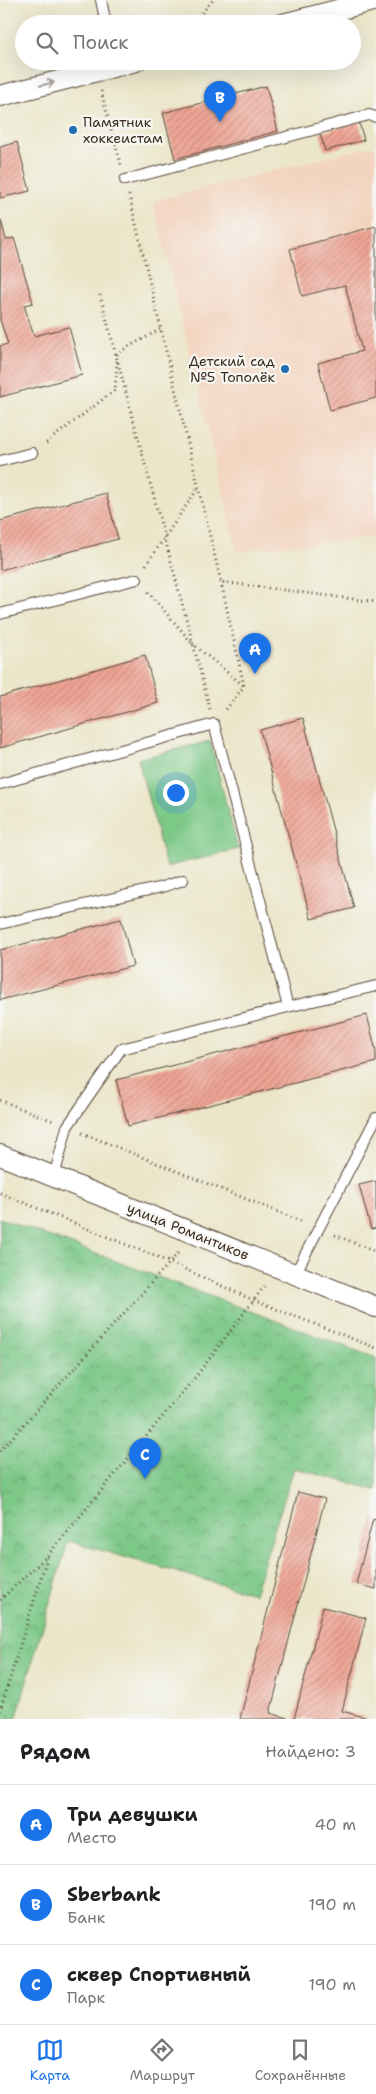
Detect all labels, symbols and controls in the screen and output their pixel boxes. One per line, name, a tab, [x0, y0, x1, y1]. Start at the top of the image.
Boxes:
search box	[15, 15, 361, 70]
icon: search	[33, 29, 61, 57]
text: Поиск	[73, 30, 128, 55]
one-way arrow	[39, 79, 55, 88]
pin: B	[204, 81, 236, 122]
place label: Памятник хоккеистам	[83, 113, 163, 147]
marker: Памятник хоккеистам	[67, 124, 79, 136]
place label: Детский сад №5 Тополёк	[189, 352, 276, 386]
marker: Детский сад №5 Тополёк	[279, 363, 291, 375]
pin: A	[239, 633, 271, 674]
your location	[163, 780, 189, 806]
street label: улица Романтиков	[124, 1198, 252, 1264]
pin: C	[129, 1438, 161, 1479]
text: Рядом	[20, 1738, 90, 1766]
text: Найдено: 3	[265, 1741, 356, 1762]
text: Три девушки	[67, 1802, 198, 1827]
text: A	[30, 1814, 42, 1835]
text: 40 m	[314, 1814, 356, 1835]
text: Место	[67, 1827, 117, 1848]
text: Sberbank	[67, 1882, 161, 1907]
text: B	[31, 1894, 41, 1915]
text: 190 m	[309, 1894, 356, 1915]
text: Банк	[67, 1907, 105, 1928]
text: сквер Спортивный	[67, 1962, 251, 1987]
text: C	[31, 1974, 41, 1995]
text: 190 m	[309, 1974, 356, 1995]
text: Парк	[67, 1987, 105, 2008]
tab: Карта	[30, 2036, 70, 2084]
tab: Маршрут	[130, 2036, 195, 2084]
tab: Сохранённые	[255, 2036, 346, 2084]

